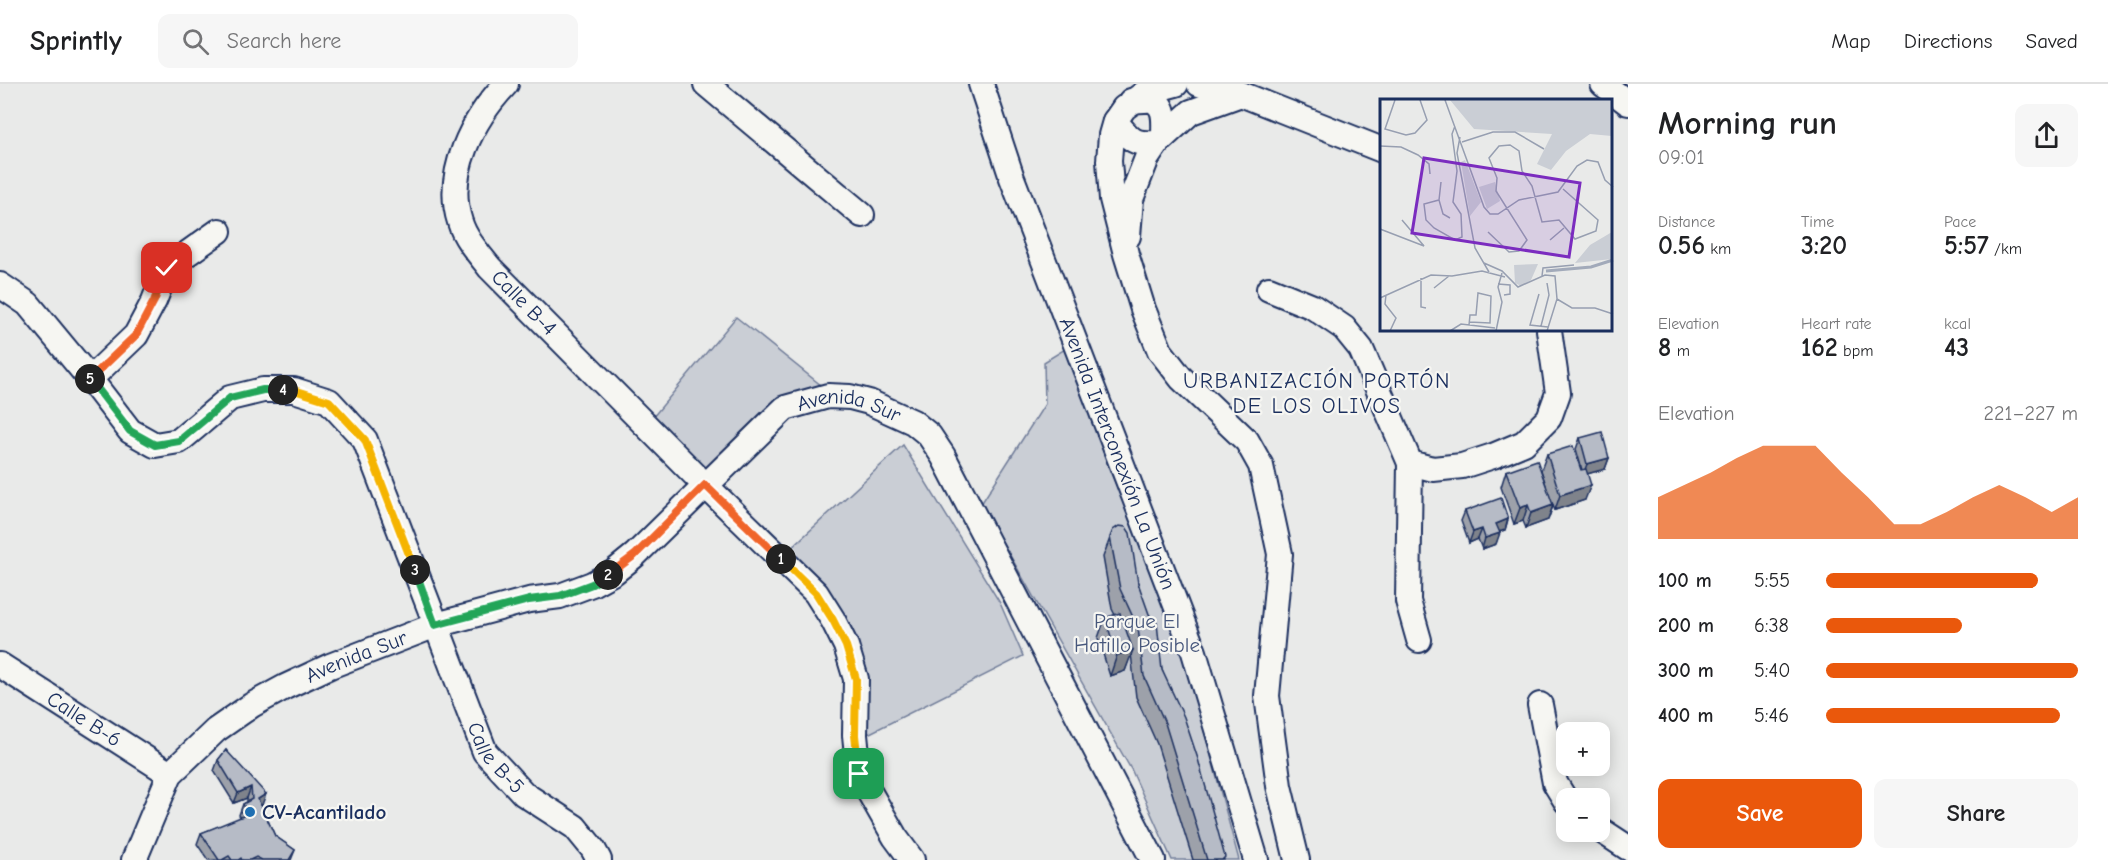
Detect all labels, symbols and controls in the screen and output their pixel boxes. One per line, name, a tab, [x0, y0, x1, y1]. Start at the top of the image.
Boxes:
search box	[158, 14, 578, 68]
text: Sprintly	[30, 25, 122, 57]
icon: search	[179, 25, 212, 58]
text: Search here	[227, 28, 341, 54]
text: Map	[1831, 29, 1871, 53]
text: Directions	[1904, 29, 1993, 53]
text: Saved	[2026, 29, 2078, 53]
inset map	[1380, 99, 1613, 332]
text: Morning run	[1658, 104, 1837, 142]
button: share	[2015, 104, 2078, 167]
text: 09:01	[1658, 146, 1705, 169]
text: Distance	[1658, 213, 1715, 231]
text: Time	[1801, 213, 1834, 231]
text: Pace	[1944, 213, 1976, 231]
text: 0.56	[1658, 231, 1705, 261]
text: 3:20	[1801, 231, 1847, 261]
text: 5:57	[1944, 231, 1989, 261]
text: km	[1705, 240, 1731, 258]
text: /km	[1989, 240, 2022, 258]
pin	[141, 242, 192, 293]
icon: check	[150, 251, 183, 284]
street label: Calle B-4	[487, 265, 562, 340]
street label: Avenida Interconexión La Unión	[1055, 314, 1181, 593]
text: Elevation	[1658, 315, 1719, 333]
text: Heart rate	[1801, 315, 1872, 333]
text: kcal	[1944, 315, 1971, 333]
text: 8	[1658, 333, 1671, 363]
text: 162	[1801, 333, 1838, 363]
text: 43	[1944, 333, 1969, 363]
text: m	[1671, 342, 1690, 360]
text: bpm	[1838, 342, 1873, 360]
pin: 5	[75, 364, 105, 394]
district label: URBANIZACIÓN PORTÓN DE LOS OLIVOS	[1183, 368, 1451, 419]
text: 5	[86, 370, 94, 388]
pin: 4	[268, 375, 298, 405]
text: 4	[279, 381, 287, 399]
street label: Avenida Sur	[794, 384, 905, 427]
text: Elevation	[1658, 402, 1735, 425]
text: 221–227 m	[1984, 402, 2078, 425]
pin: 1	[766, 544, 796, 574]
text: 1	[778, 550, 784, 568]
pin: 3	[400, 555, 430, 585]
pin: 2	[593, 560, 623, 590]
text: 3	[411, 561, 419, 579]
text: 2	[604, 566, 612, 584]
text: 100 m	[1658, 569, 1712, 592]
text: 5:55	[1754, 569, 1790, 592]
park label: Parque El Hatillo Posible	[1074, 609, 1200, 657]
text: 200 m	[1658, 614, 1714, 637]
text: 6:38	[1754, 614, 1789, 637]
street label: Avenida Sur	[302, 625, 411, 688]
text: 300 m	[1658, 659, 1714, 682]
text: 5:40	[1754, 659, 1790, 682]
street label: Calle B-6	[43, 686, 126, 752]
text: 400 m	[1658, 704, 1713, 727]
text: 5:46	[1754, 704, 1789, 727]
street label: Calle B-5	[463, 719, 529, 798]
map controls	[1556, 722, 1610, 842]
button: +	[1556, 722, 1610, 776]
pin	[833, 748, 884, 799]
icon: arrive	[842, 757, 875, 790]
button: Save	[1658, 779, 1862, 848]
button: Share	[1874, 779, 2078, 848]
button: −	[1556, 788, 1610, 842]
place label: CV-Acantilado	[262, 800, 386, 824]
marker: CV-Acantilado	[243, 805, 257, 819]

